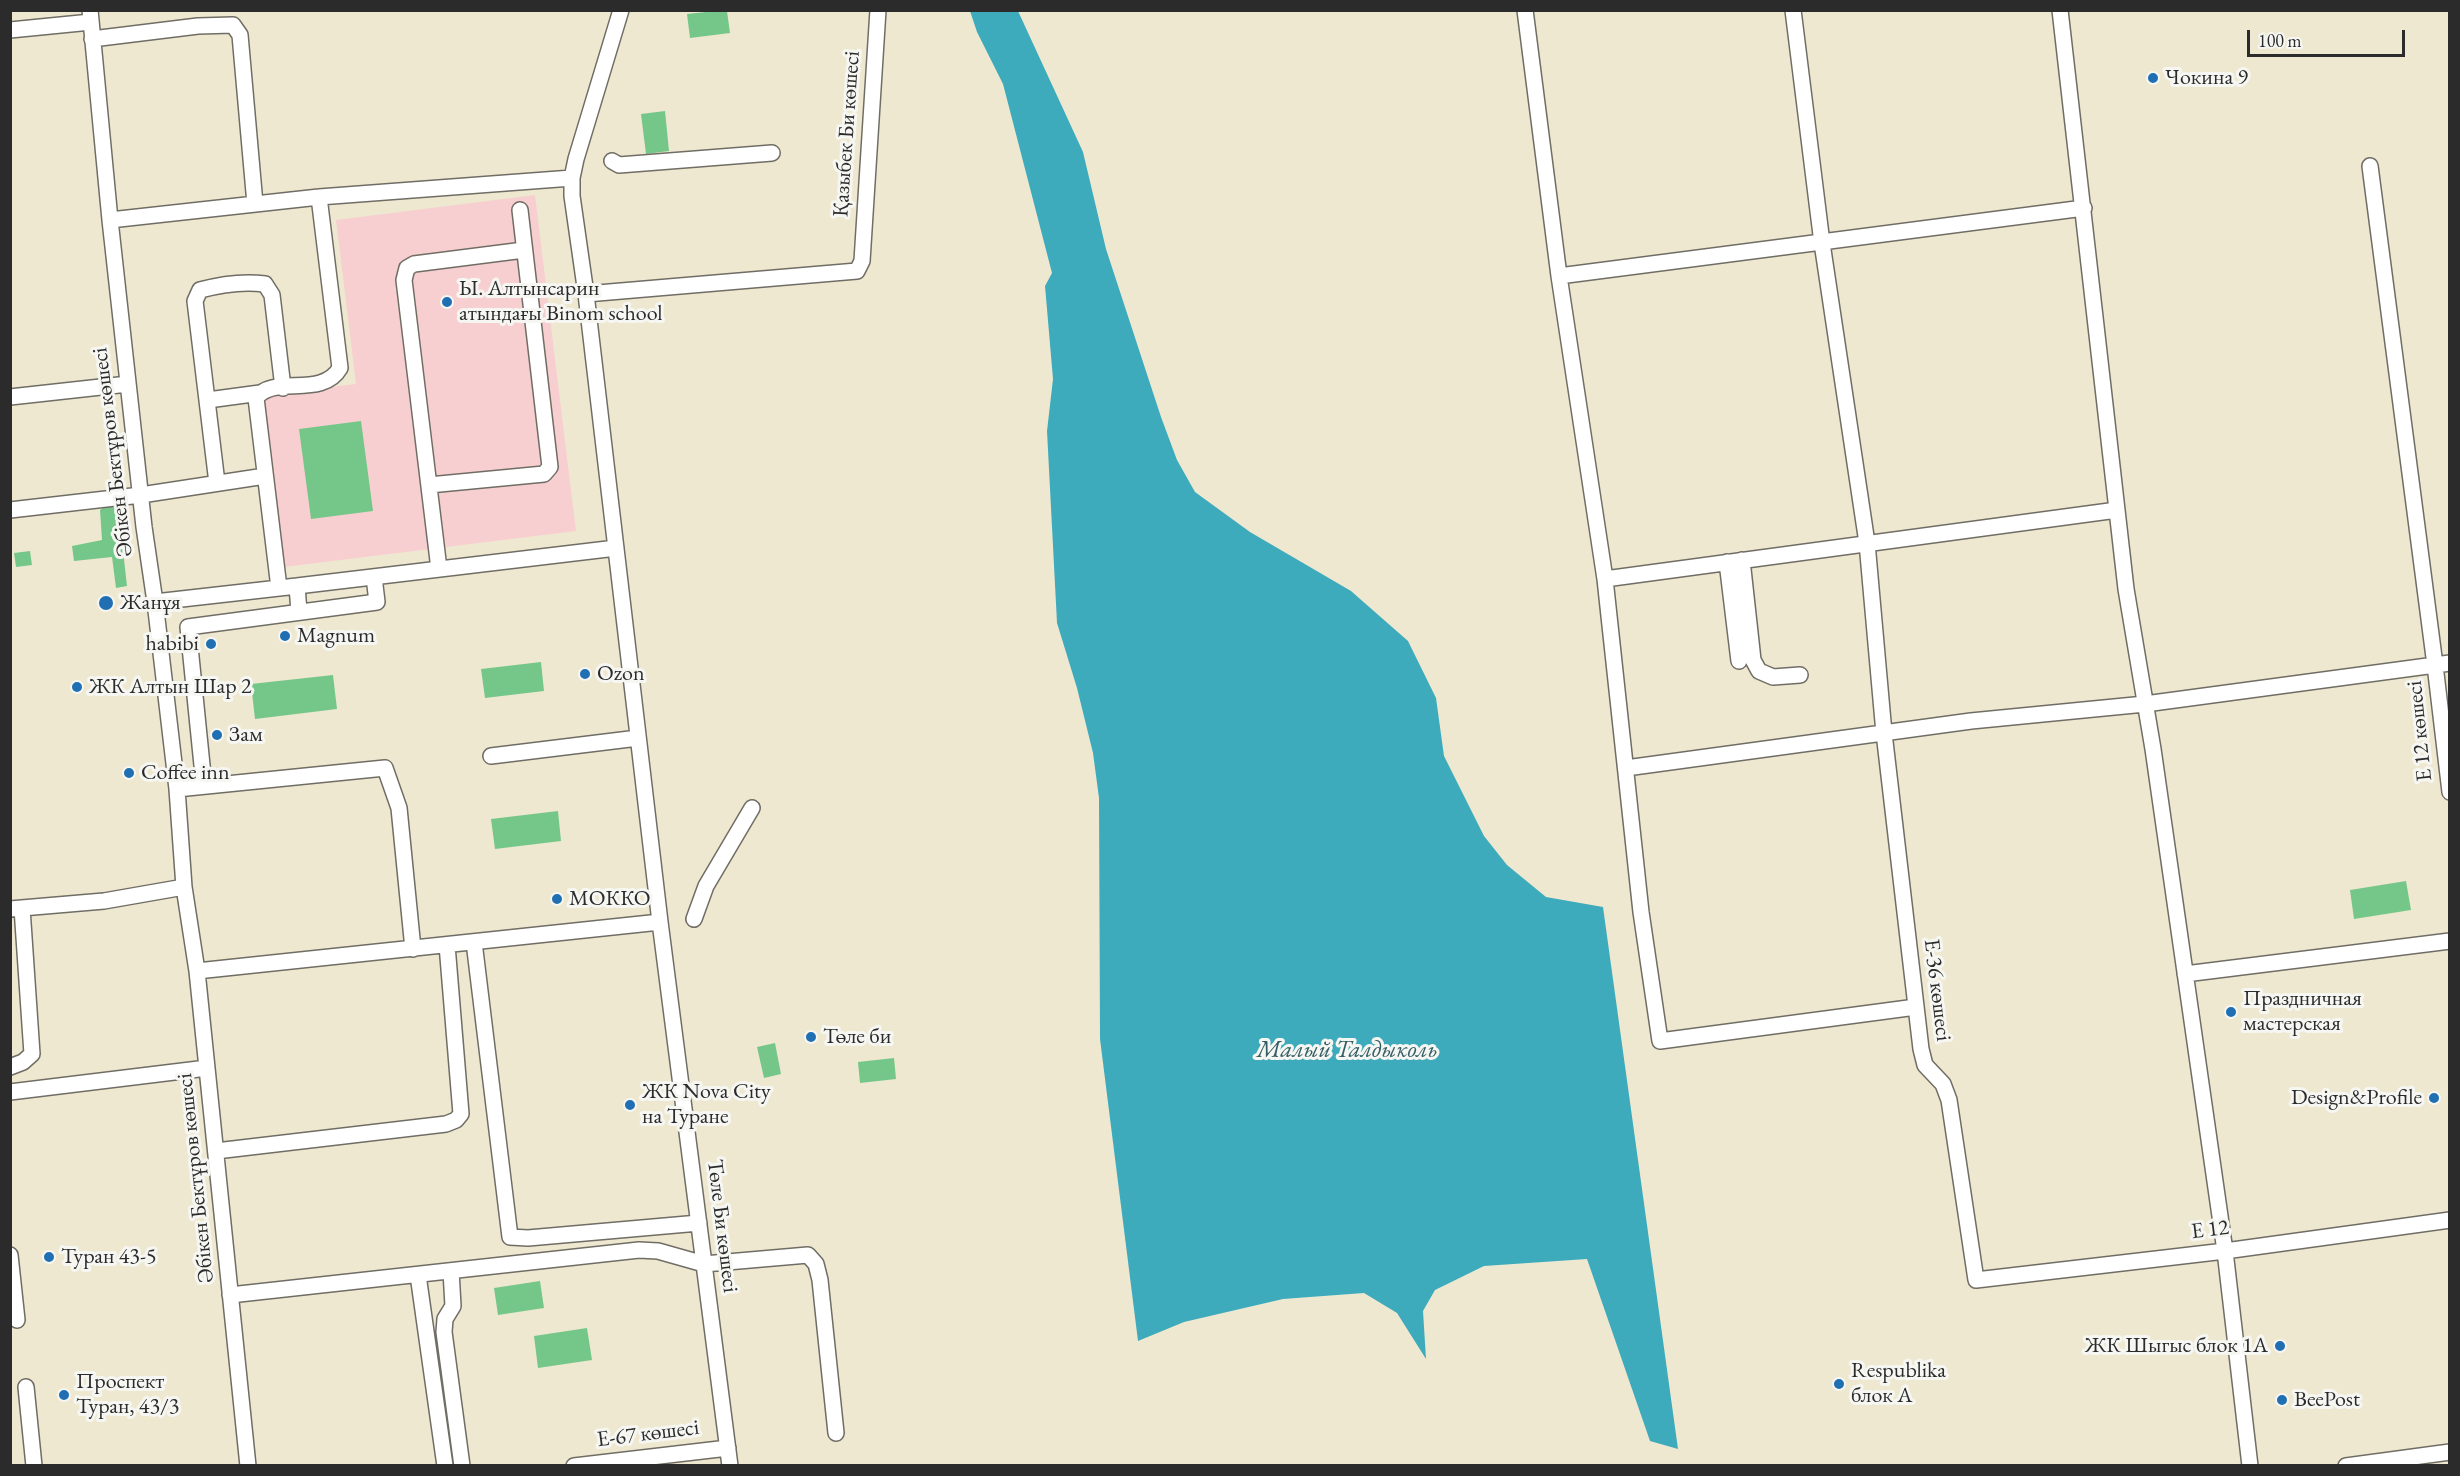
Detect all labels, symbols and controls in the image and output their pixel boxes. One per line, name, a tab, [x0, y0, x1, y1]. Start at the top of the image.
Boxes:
scale bar	[2250, 18, 2408, 56]
text: 100 m	[2258, 29, 2302, 52]
street label: Қазыбек Би көшесі	[828, 50, 866, 218]
place label: Чокина 9	[2165, 65, 2248, 91]
marker: Чокина 9	[2146, 71, 2160, 85]
place label: Ы. Алтынсарин атындағы Binom school	[459, 276, 663, 328]
marker: Ы. Алтынсарин атындағы Binom school	[440, 295, 454, 309]
street label: Әбікен Бектұров көшесі	[87, 346, 139, 558]
place label: Жанұя	[120, 590, 181, 616]
marker: Жанұя	[97, 594, 115, 612]
place label: Magnum	[297, 623, 375, 649]
marker: Magnum	[278, 629, 292, 643]
place label: habibi	[145, 631, 199, 657]
marker: habibi	[204, 637, 218, 651]
place label: Ozon	[597, 661, 645, 687]
marker: Ozon	[578, 667, 592, 681]
place label: ЖК Алтын Шар 2	[89, 674, 252, 700]
street label: Е 12 көшесі	[2402, 679, 2438, 783]
marker: ЖК Алтын Шар 2	[70, 680, 84, 694]
place label: Зам	[229, 722, 263, 748]
marker: Зам	[210, 728, 224, 742]
place label: Coffee inn	[141, 760, 230, 786]
marker: Coffee inn	[122, 766, 136, 780]
place label: МОККО	[569, 886, 650, 912]
marker: МОККО	[550, 892, 564, 906]
street label: Е-36 көшесі	[1918, 937, 1956, 1043]
place label: Праздничная мастерская	[2243, 986, 2362, 1038]
marker: Праздничная мастерская	[2224, 1005, 2238, 1019]
place label: Төле би	[823, 1024, 891, 1050]
marker: Төле би	[804, 1030, 818, 1044]
water label: Малый Талдыколь	[1257, 1036, 1437, 1064]
street label: Әбікен Бектұров көшесі	[172, 1072, 220, 1284]
place label: ЖК Nova City на Туране	[642, 1079, 771, 1130]
place label: Design&Profile	[2291, 1085, 2422, 1111]
marker: Design&Profile	[2427, 1091, 2441, 1105]
marker: ЖК Nova City на Туране	[623, 1098, 637, 1112]
street label: Төле Би көшесі	[701, 1158, 743, 1294]
street label: E 12	[2190, 1215, 2230, 1245]
place label: Туран 43-5	[61, 1244, 157, 1270]
marker: Туран 43-5	[42, 1250, 56, 1264]
place label: ЖК Шыгыс блок 1А	[2085, 1333, 2268, 1359]
marker: ЖК Шыгыс блок 1А	[2273, 1339, 2287, 1353]
place label: Respublika блок А	[1851, 1358, 1946, 1410]
place label: Проспект Туран, 43/3	[76, 1369, 179, 1420]
marker: Respublika блок А	[1832, 1377, 1846, 1391]
place label: BeePost	[2294, 1387, 2360, 1413]
marker: Проспект Туран, 43/3	[57, 1388, 71, 1402]
marker: BeePost	[2275, 1393, 2289, 1407]
street label: Е-67 көшесі	[595, 1415, 701, 1453]

